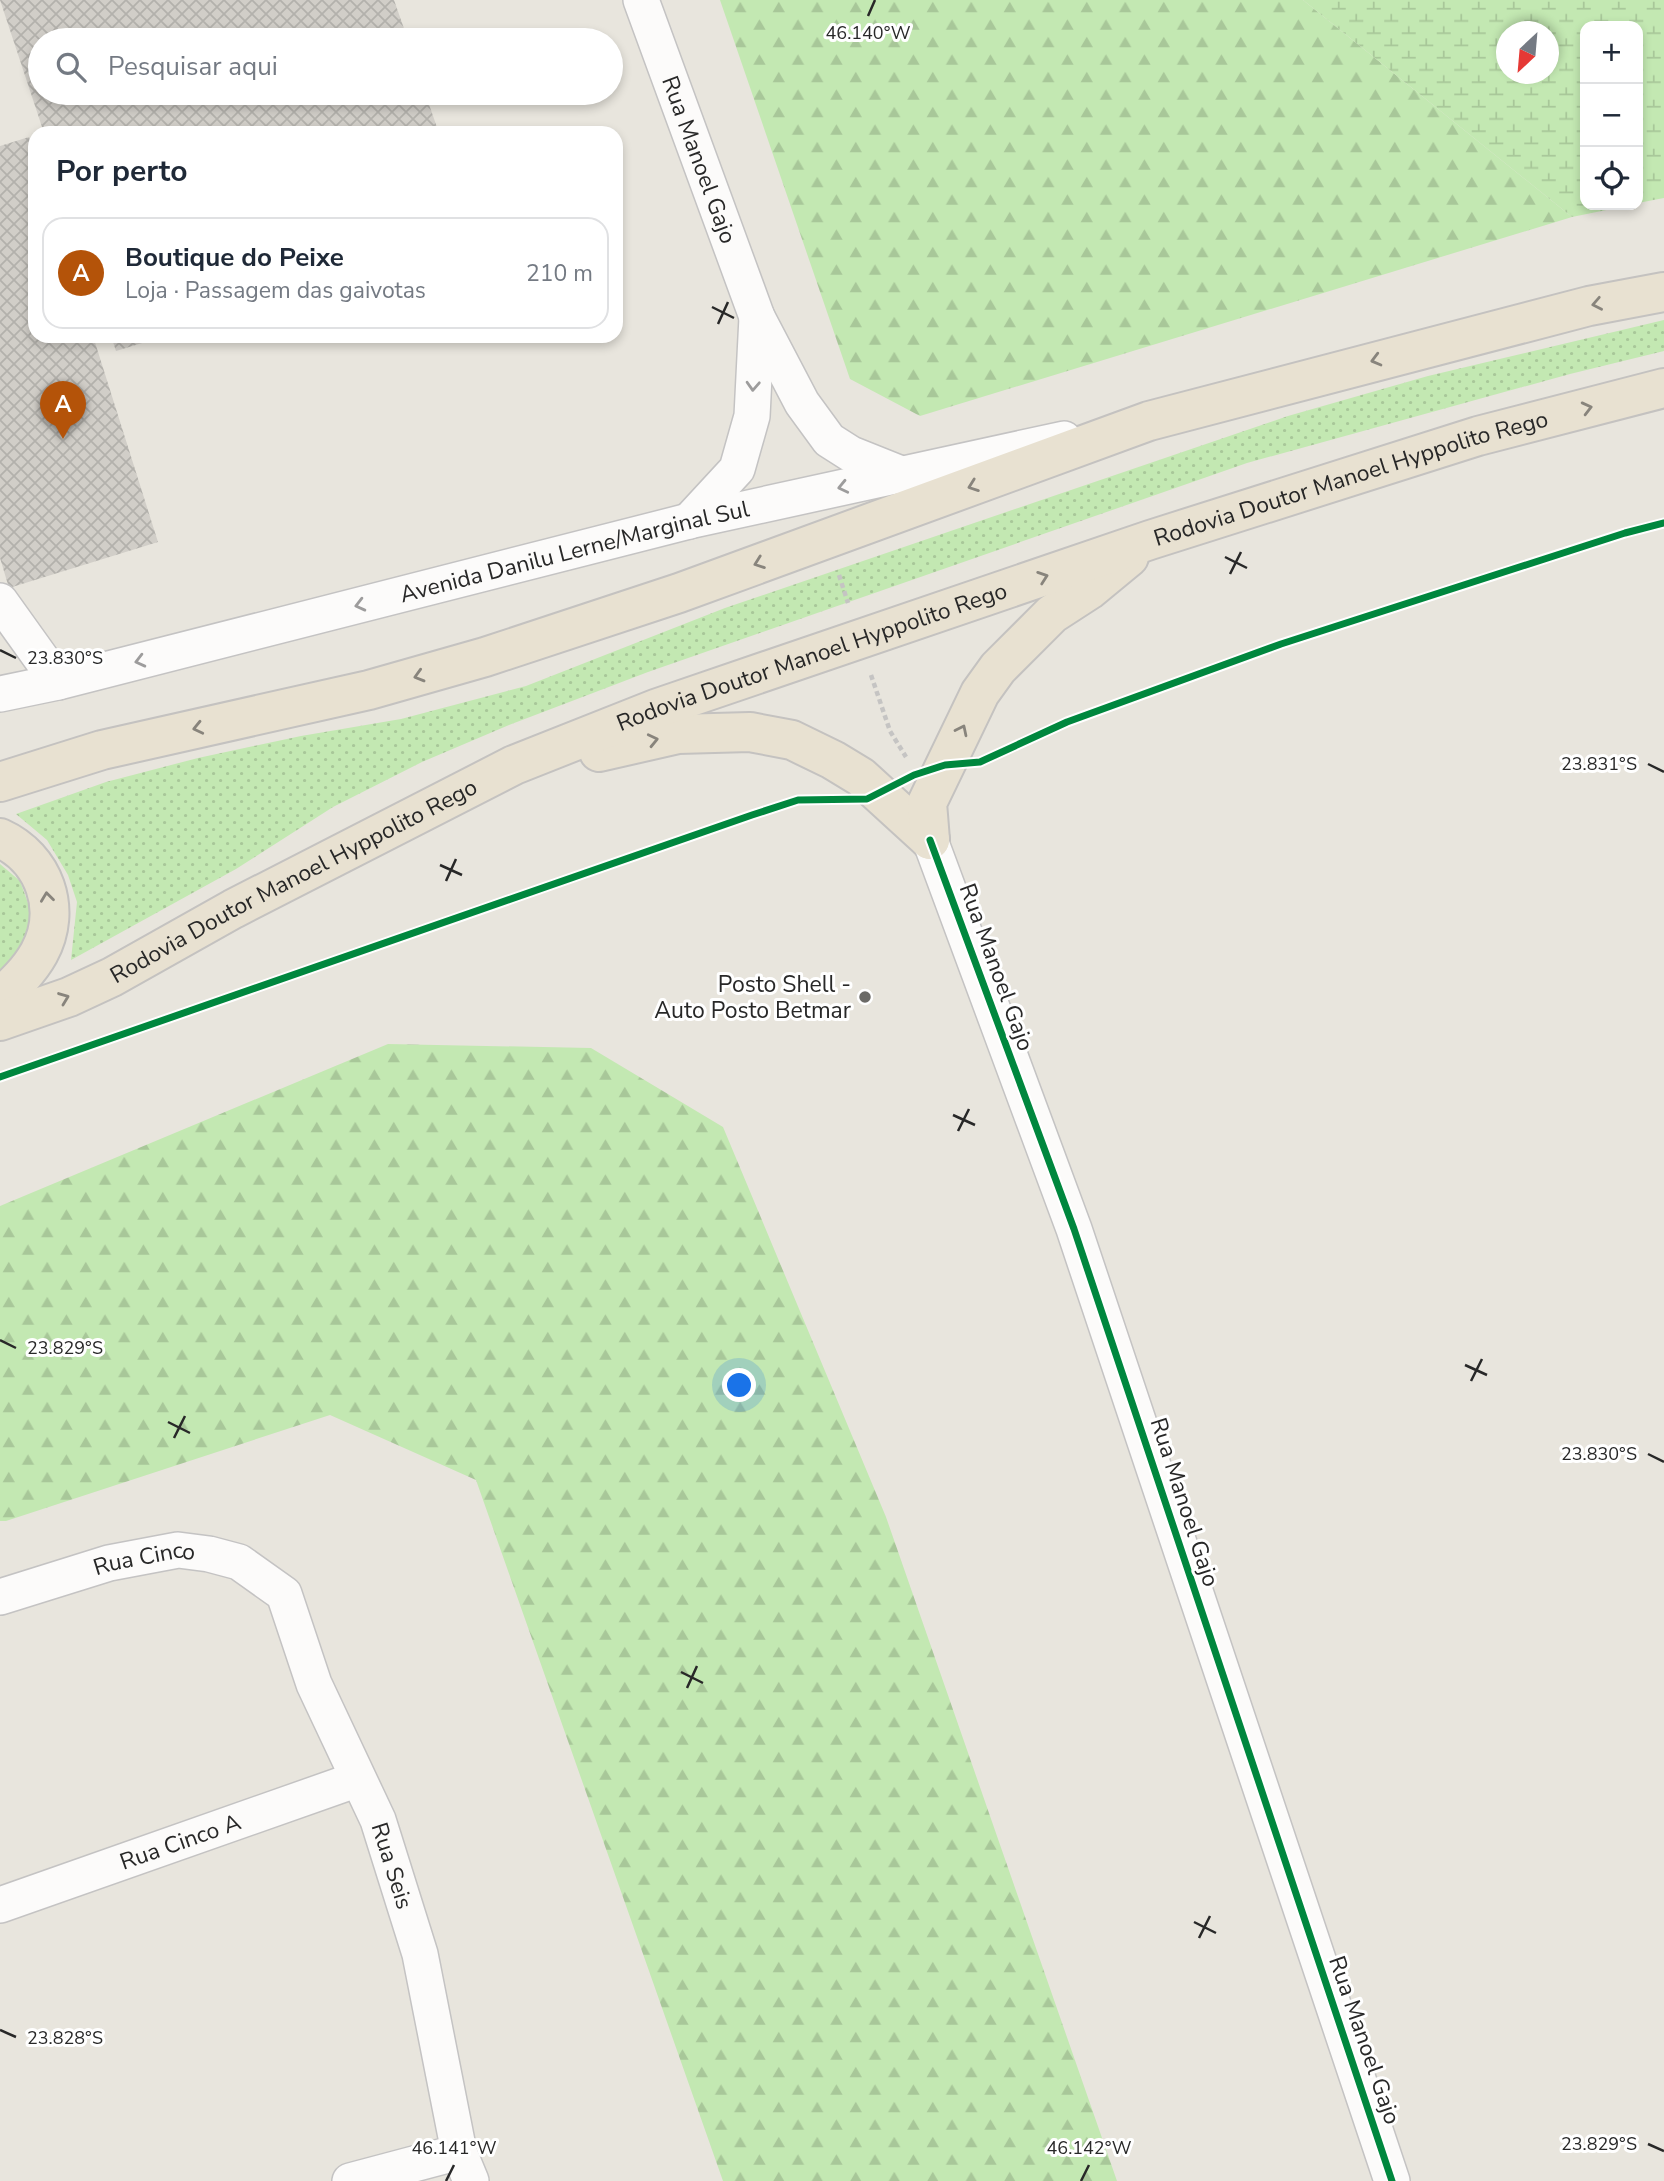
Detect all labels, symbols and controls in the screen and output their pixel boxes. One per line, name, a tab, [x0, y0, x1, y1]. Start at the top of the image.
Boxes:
text: 46.140°W	[826, 21, 911, 45]
north arrow	[1496, 21, 1559, 84]
map controls	[1580, 21, 1643, 210]
button: +	[1580, 21, 1643, 84]
search box	[28, 28, 623, 105]
icon: search	[52, 48, 90, 86]
text: Pesquisar aqui	[108, 49, 278, 84]
street label: Rua Manoel Gajo	[654, 72, 744, 248]
button: −	[1580, 84, 1643, 147]
button: locate	[1580, 147, 1643, 210]
text: Por perto	[56, 151, 187, 192]
text: Boutique do Peixe	[125, 240, 344, 275]
text: A	[72, 258, 90, 289]
text: 210 m	[526, 258, 593, 289]
text: Loja · Passagem das gaivotas	[125, 275, 426, 306]
one-way arrow	[1591, 296, 1603, 311]
one-way arrow	[1371, 352, 1383, 366]
one-way arrow	[746, 380, 761, 391]
pin: A	[40, 381, 86, 439]
one-way arrow	[1581, 402, 1593, 416]
street label: Rodovia Doutor Manoel Hyppolito Rego	[1150, 404, 1551, 554]
one-way arrow	[967, 478, 979, 492]
one-way arrow	[837, 479, 849, 493]
street label: Avenida Danilu Lerne/Marginal Sul	[397, 493, 752, 610]
one-way arrow	[753, 555, 765, 569]
one-way arrow	[1036, 571, 1048, 585]
street label: Rodovia Doutor Manoel Hyppolito Rego	[612, 575, 1011, 739]
one-way arrow	[355, 597, 367, 611]
text: 23.830°S	[27, 646, 103, 670]
one-way arrow	[134, 653, 146, 667]
one-way arrow	[413, 668, 425, 682]
one-way arrow	[192, 720, 204, 735]
one-way arrow	[953, 725, 967, 737]
one-way arrow	[647, 733, 659, 748]
text: 23.831°S	[1561, 752, 1637, 776]
street label: Rodovia Doutor Manoel Hyppolito Rego	[105, 771, 483, 991]
street label: Rua Manoel Gajo	[952, 879, 1041, 1055]
one-way arrow	[39, 891, 54, 903]
place label: Posto Shell - Auto Posto Betmar	[654, 969, 852, 1026]
marker: Posto Shell - Auto Posto Betmar	[857, 989, 873, 1005]
one-way arrow	[58, 993, 70, 1007]
text: 23.829°S	[27, 1336, 103, 1360]
your location	[722, 1368, 756, 1402]
street label: Rua Manoel Gajo	[1143, 1414, 1226, 1591]
text: 23.830°S	[1561, 1442, 1637, 1466]
street label: Rua Cinco	[89, 1534, 197, 1583]
street label: Rua Cinco A	[116, 1806, 245, 1878]
street label: Rua Seis	[364, 1819, 420, 1913]
street label: Rua Manoel Gajo	[1321, 1952, 1408, 2128]
text: 23.828°S	[27, 2026, 103, 2050]
text: 23.829°S	[1561, 2132, 1637, 2156]
text: 46.141°W	[412, 2136, 497, 2160]
text: 46.142°W	[1047, 2136, 1132, 2160]

